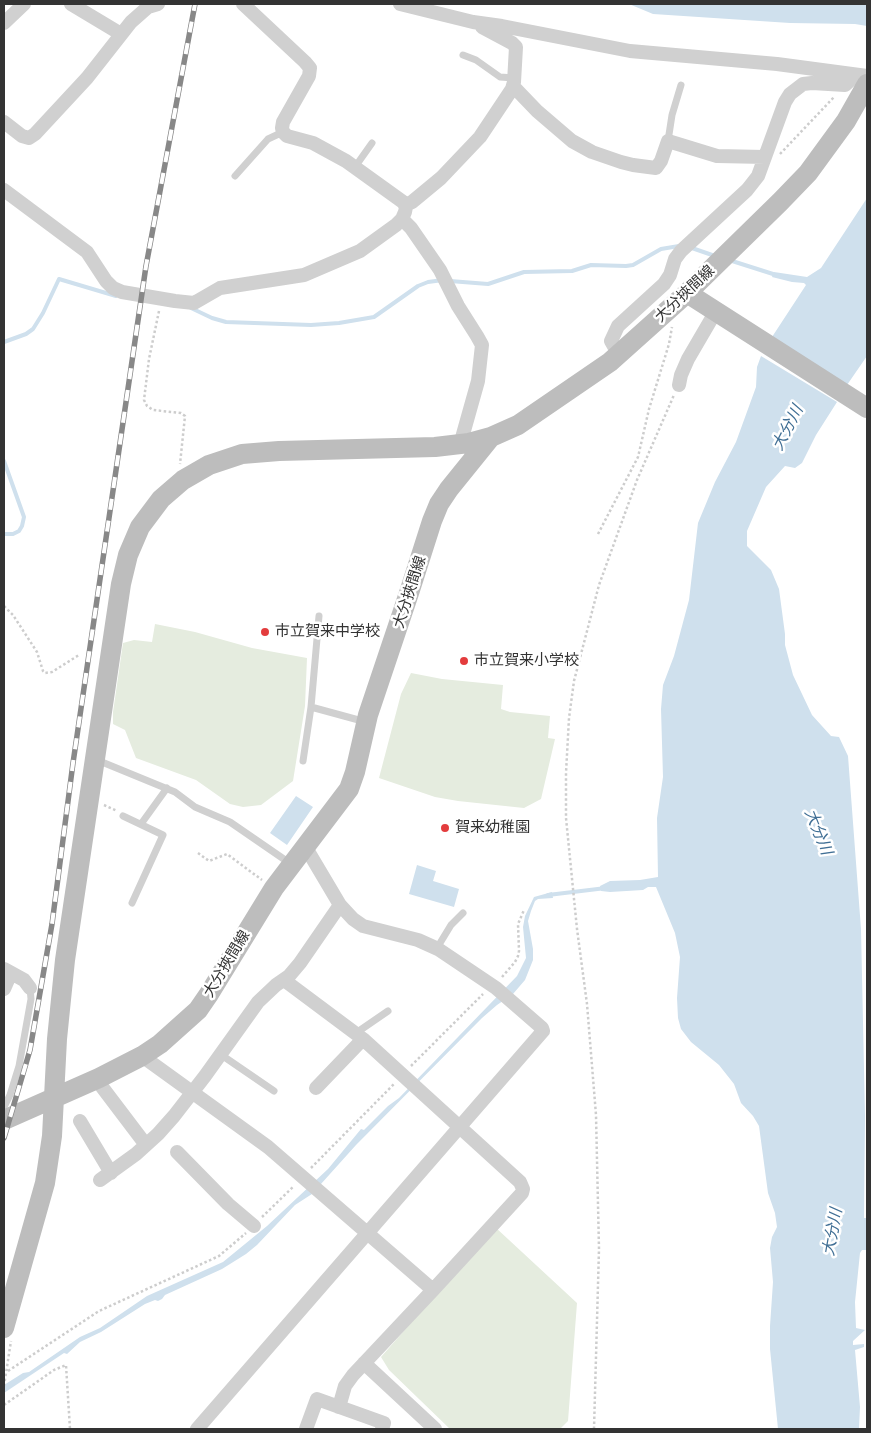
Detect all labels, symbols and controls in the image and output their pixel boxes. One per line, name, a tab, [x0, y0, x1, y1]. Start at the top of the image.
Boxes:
street label: 大分挾間線	[651, 262, 719, 326]
water label: 大分川	[769, 402, 807, 454]
street label: 大分挾間線	[390, 554, 430, 630]
place label: 市立賀来中学校	[275, 623, 380, 641]
marker: 市立賀来中学校	[259, 626, 271, 638]
place label: 市立賀来小学校	[474, 652, 579, 670]
marker: 市立賀来小学校	[458, 655, 470, 667]
water label: 大分川	[800, 806, 836, 858]
place label: 賀来幼稚園	[455, 819, 530, 837]
marker: 賀来幼稚園	[439, 822, 451, 834]
street label: 大分挾間線	[200, 927, 254, 1001]
water label: 大分川	[819, 1207, 847, 1257]

